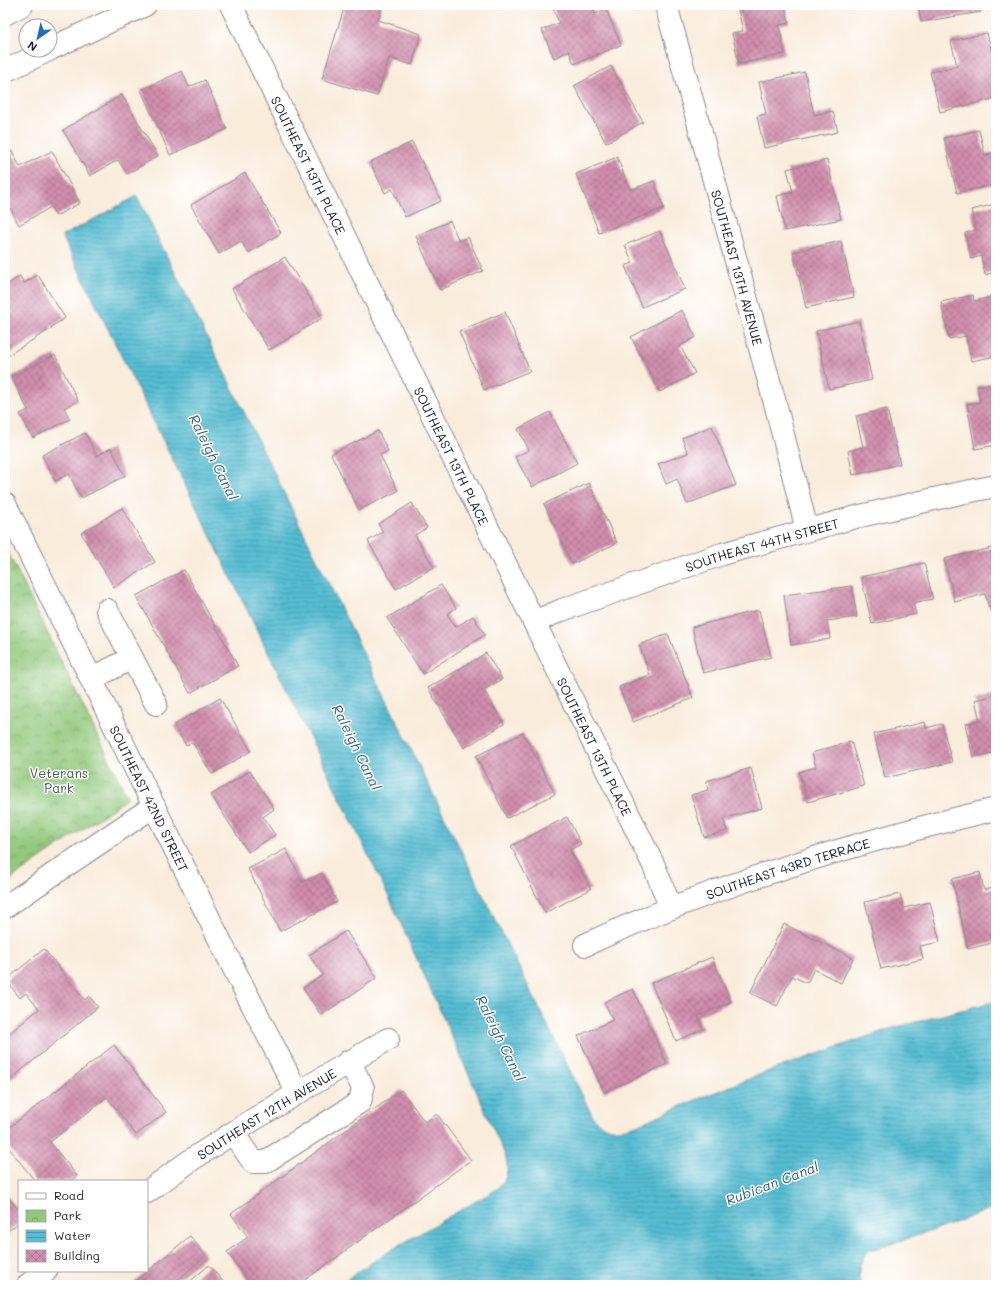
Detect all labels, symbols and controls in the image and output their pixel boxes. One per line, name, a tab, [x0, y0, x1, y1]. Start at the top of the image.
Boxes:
north arrow	[18, 18, 58, 58]
text: N	[24, 38, 40, 55]
street label: SOUTHEAST 13TH PLACE	[268, 93, 350, 237]
street label: SOUTHEAST 13TH AVENUE	[708, 188, 767, 347]
street label: SOUTHEAST 13TH PLACE	[411, 384, 493, 528]
water label: Raleigh Canal	[185, 411, 243, 504]
street label: SOUTHEAST 44TH STREET	[683, 514, 840, 575]
street label: SOUTHEAST 13TH PLACE	[554, 674, 636, 818]
water label: Raleigh Canal	[328, 701, 386, 794]
street label: SOUTHEAST 42ND STREET	[107, 722, 193, 874]
park label: Veterans Park	[30, 764, 88, 796]
street label: SOUTHEAST 43RD TERRACE	[703, 834, 871, 902]
water label: Raleigh Canal	[472, 992, 530, 1085]
street label: SOUTHEAST 12TH AVENUE	[193, 1064, 339, 1163]
water label: Rubican Canal	[723, 1156, 821, 1209]
legend	[18, 1180, 148, 1272]
text: Road	[54, 1187, 84, 1203]
text: Park	[54, 1207, 81, 1223]
text: Water	[54, 1227, 91, 1243]
text: Building	[54, 1247, 100, 1263]

